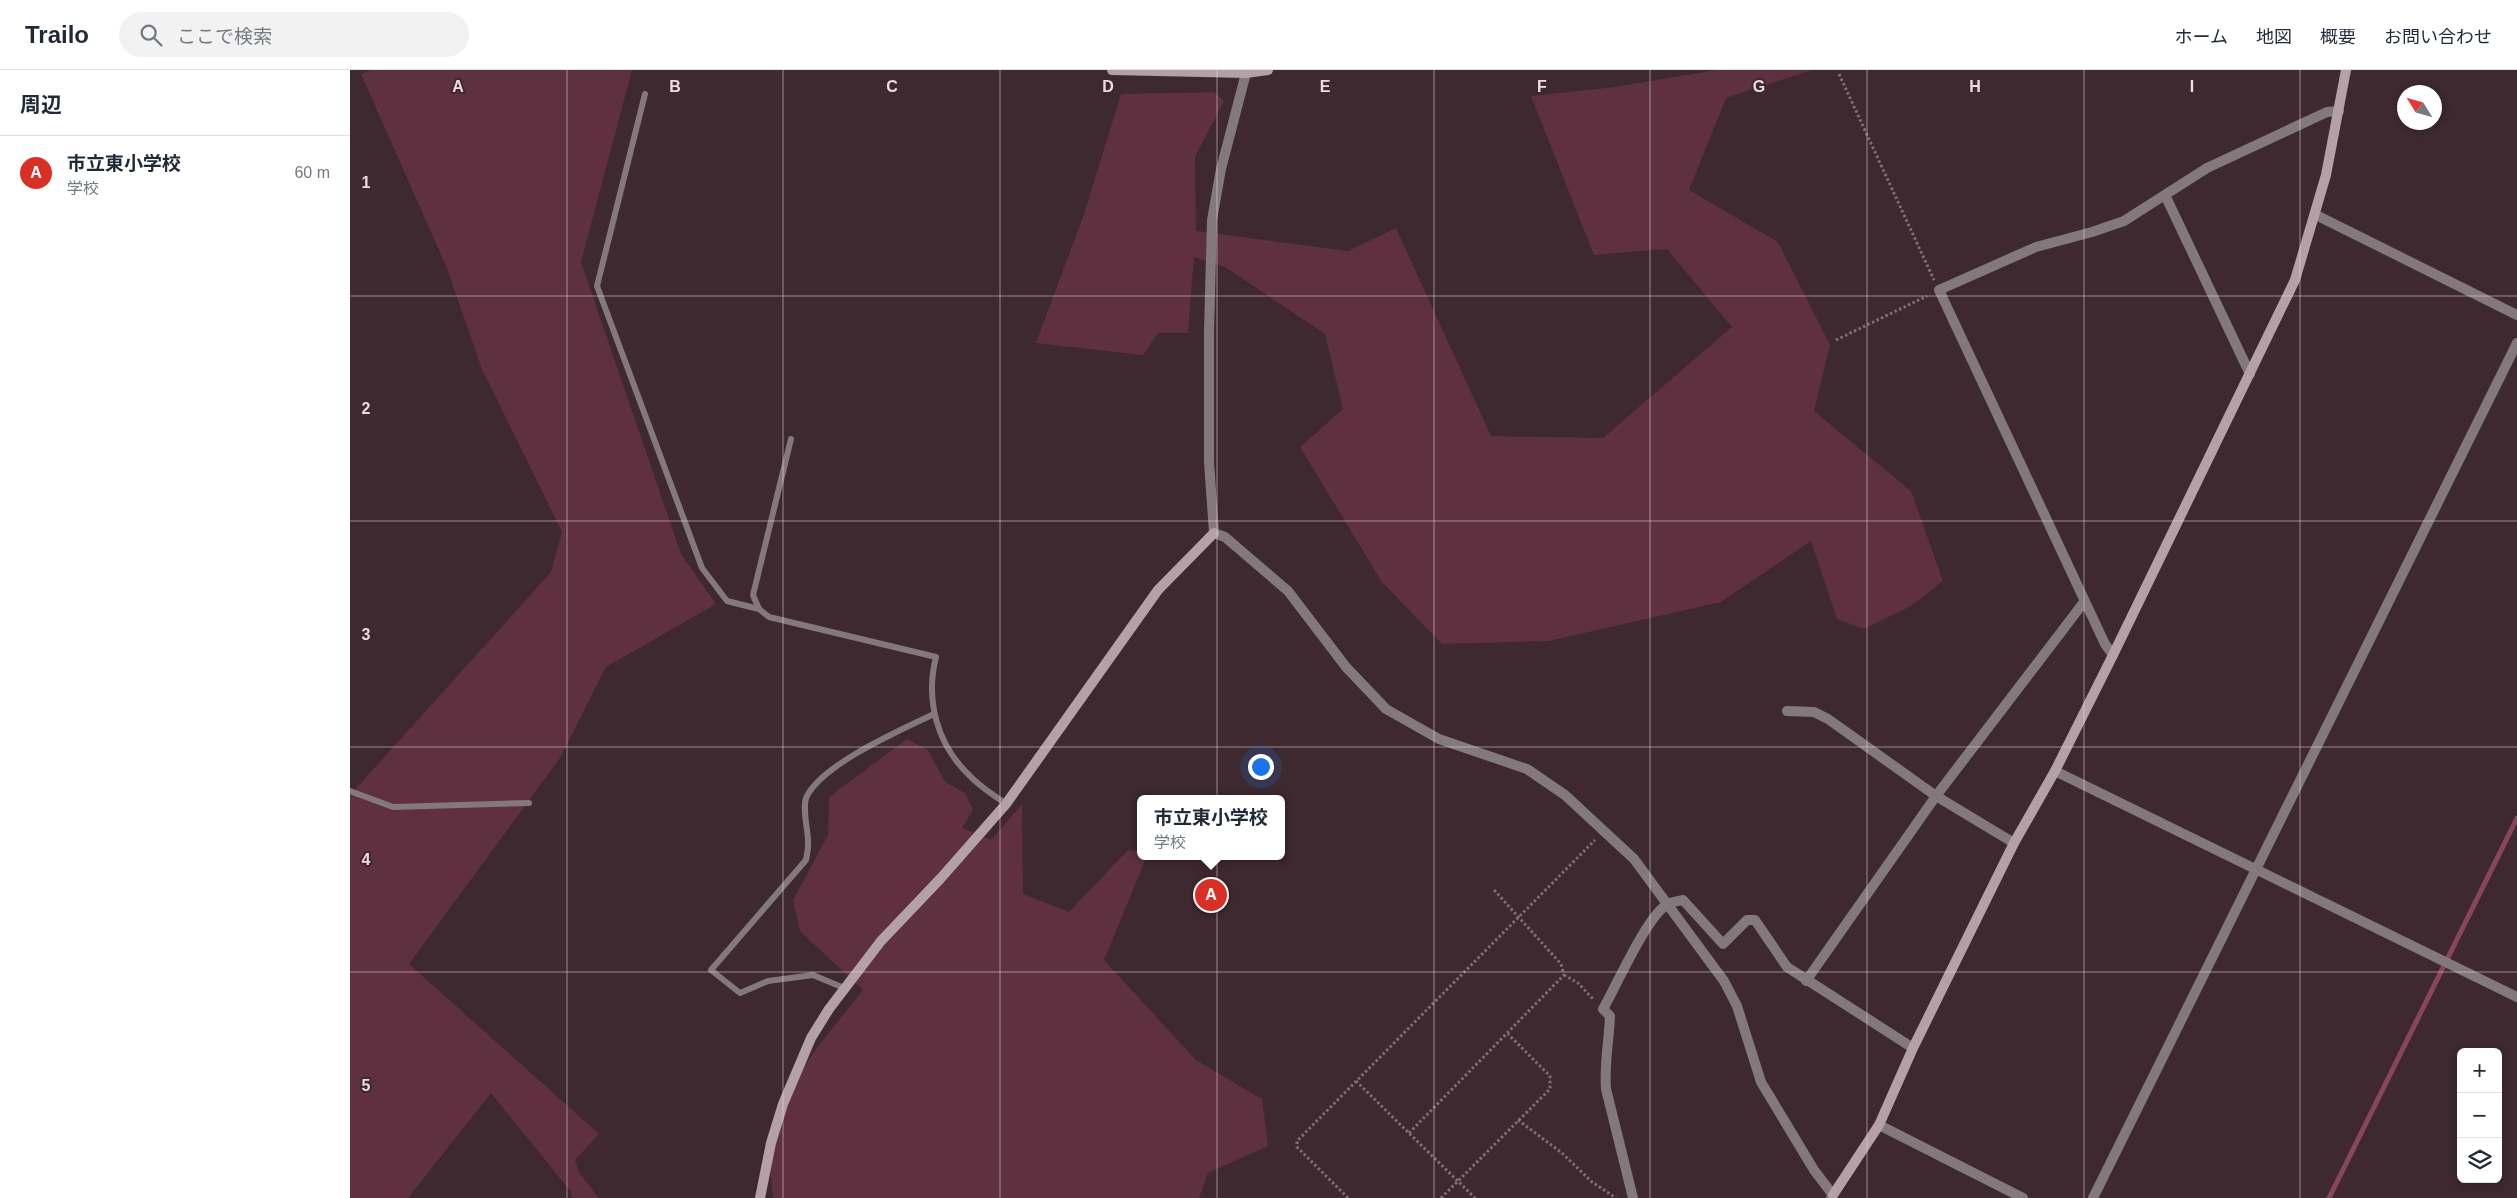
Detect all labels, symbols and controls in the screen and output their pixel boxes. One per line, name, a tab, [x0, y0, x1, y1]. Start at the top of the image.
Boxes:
search box	[119, 12, 469, 57]
text: Trailo	[25, 21, 89, 48]
icon: search	[137, 21, 165, 49]
text: ここで検索	[177, 26, 272, 47]
text: ホーム	[2175, 27, 2228, 47]
text: 地図	[2256, 27, 2292, 47]
text: 概要	[2320, 27, 2356, 47]
text: お問い合わせ	[2384, 27, 2492, 47]
text: A	[452, 78, 464, 95]
text: B	[669, 78, 681, 95]
text: C	[886, 78, 898, 95]
text: D	[1102, 78, 1114, 95]
text: E	[1320, 78, 1331, 95]
text: F	[1537, 78, 1547, 95]
text: G	[1753, 78, 1765, 95]
text: H	[1969, 78, 1981, 95]
text: I	[2190, 78, 2194, 95]
north arrow	[2397, 85, 2442, 130]
text: 周辺	[20, 93, 62, 116]
text: 市立東小学校	[67, 153, 181, 174]
text: A	[30, 164, 42, 181]
text: 60 m	[294, 164, 330, 181]
text: 1	[362, 174, 371, 191]
text: 学校	[67, 180, 99, 197]
text: 2	[362, 400, 371, 417]
text: 3	[362, 626, 371, 643]
your location	[1248, 754, 1274, 780]
popup	[1137, 795, 1285, 860]
text: 市立東小学校	[1154, 807, 1268, 828]
text: 学校	[1154, 834, 1186, 851]
text: 4	[362, 851, 371, 868]
pin: A	[1195, 876, 1227, 914]
map controls	[2457, 1048, 2502, 1183]
button: +	[2457, 1048, 2502, 1093]
text: 5	[362, 1077, 371, 1094]
button: −	[2457, 1093, 2502, 1138]
button: layers	[2457, 1138, 2502, 1183]

